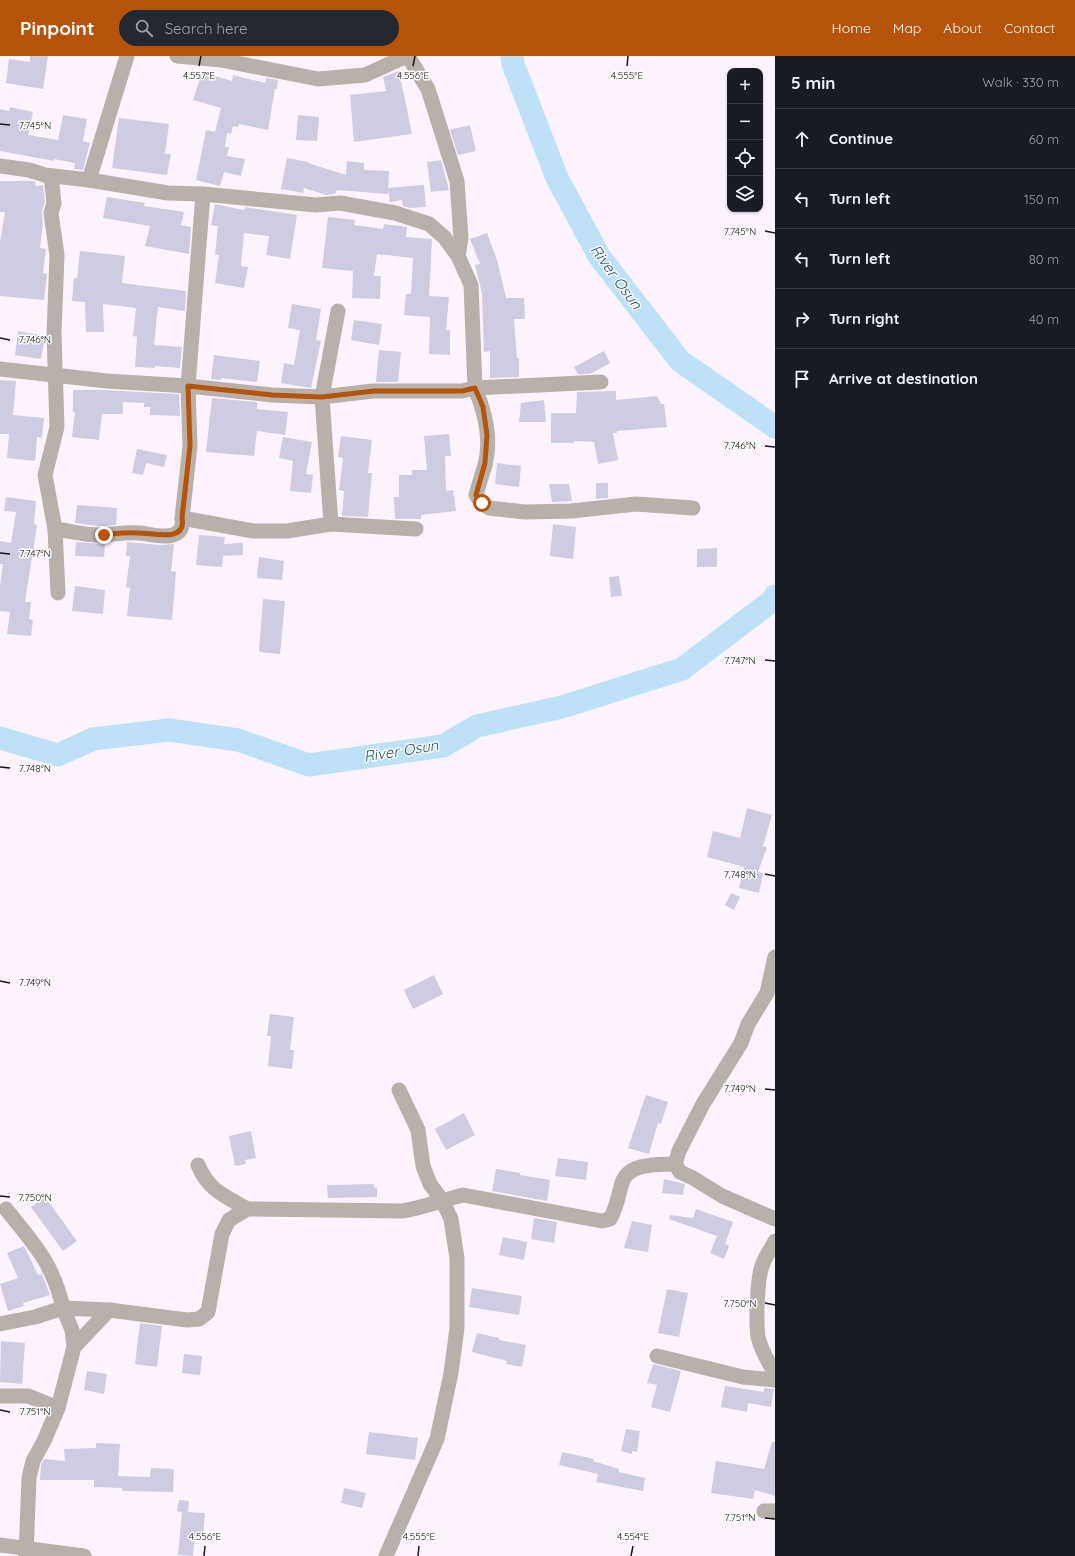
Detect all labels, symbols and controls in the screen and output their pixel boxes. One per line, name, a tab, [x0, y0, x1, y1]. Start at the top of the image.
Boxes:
search box	[119, 10, 399, 46]
text: Pinpoint	[20, 16, 95, 40]
icon: search	[133, 17, 155, 39]
text: Search here	[165, 19, 247, 38]
text: Home	[832, 19, 871, 37]
text: Map	[893, 19, 921, 37]
text: About	[943, 19, 982, 37]
text: Contact	[1004, 19, 1055, 37]
map controls	[727, 68, 763, 212]
button: +	[727, 68, 763, 104]
text: 4.557°E	[183, 69, 215, 82]
text: 4.556°E	[397, 69, 429, 82]
text: 4.555°E	[611, 69, 644, 82]
text: 5 min	[791, 72, 835, 93]
text: Walk · 330 m	[982, 74, 1059, 90]
button: −	[727, 104, 763, 140]
text: 7.745°N	[19, 119, 51, 132]
icon: ahead	[791, 128, 813, 150]
text: Continue	[829, 129, 893, 148]
text: 60 m	[1029, 131, 1059, 147]
button: locate	[727, 140, 763, 176]
button: layers	[727, 176, 763, 212]
icon: left	[791, 188, 813, 210]
text: Turn left	[829, 189, 891, 208]
text: 150 m	[1024, 191, 1059, 207]
text: 7.745°N	[724, 225, 756, 238]
water label: River Osun	[587, 241, 646, 313]
icon: left	[791, 248, 813, 270]
text: Turn left	[829, 249, 891, 268]
text: 80 m	[1029, 251, 1059, 267]
icon: right	[791, 308, 813, 330]
text: Turn right	[829, 309, 900, 328]
text: 40 m	[1029, 311, 1059, 327]
text: 7.746°N	[19, 333, 51, 346]
icon: arrive	[791, 368, 813, 390]
text: Arrive at destination	[829, 369, 978, 388]
text: 7.746°N	[724, 439, 756, 452]
route start	[473, 494, 491, 512]
route end	[95, 526, 113, 544]
text: 7.747°N	[19, 547, 51, 560]
text: 7.747°N	[724, 654, 756, 667]
water label: River Osun	[362, 735, 440, 766]
text: 7.748°N	[19, 762, 51, 775]
text: 7.748°N	[724, 868, 756, 881]
text: 7.749°N	[19, 976, 51, 989]
text: 7.749°N	[724, 1082, 756, 1095]
text: 7.750°N	[18, 1191, 52, 1204]
text: 7.750°N	[723, 1297, 757, 1310]
text: 7.751°N	[19, 1405, 51, 1418]
text: 7.751°N	[724, 1511, 756, 1524]
text: 4.556°E	[189, 1530, 221, 1543]
text: 4.555°E	[403, 1530, 436, 1543]
text: 4.554°E	[617, 1530, 649, 1543]

